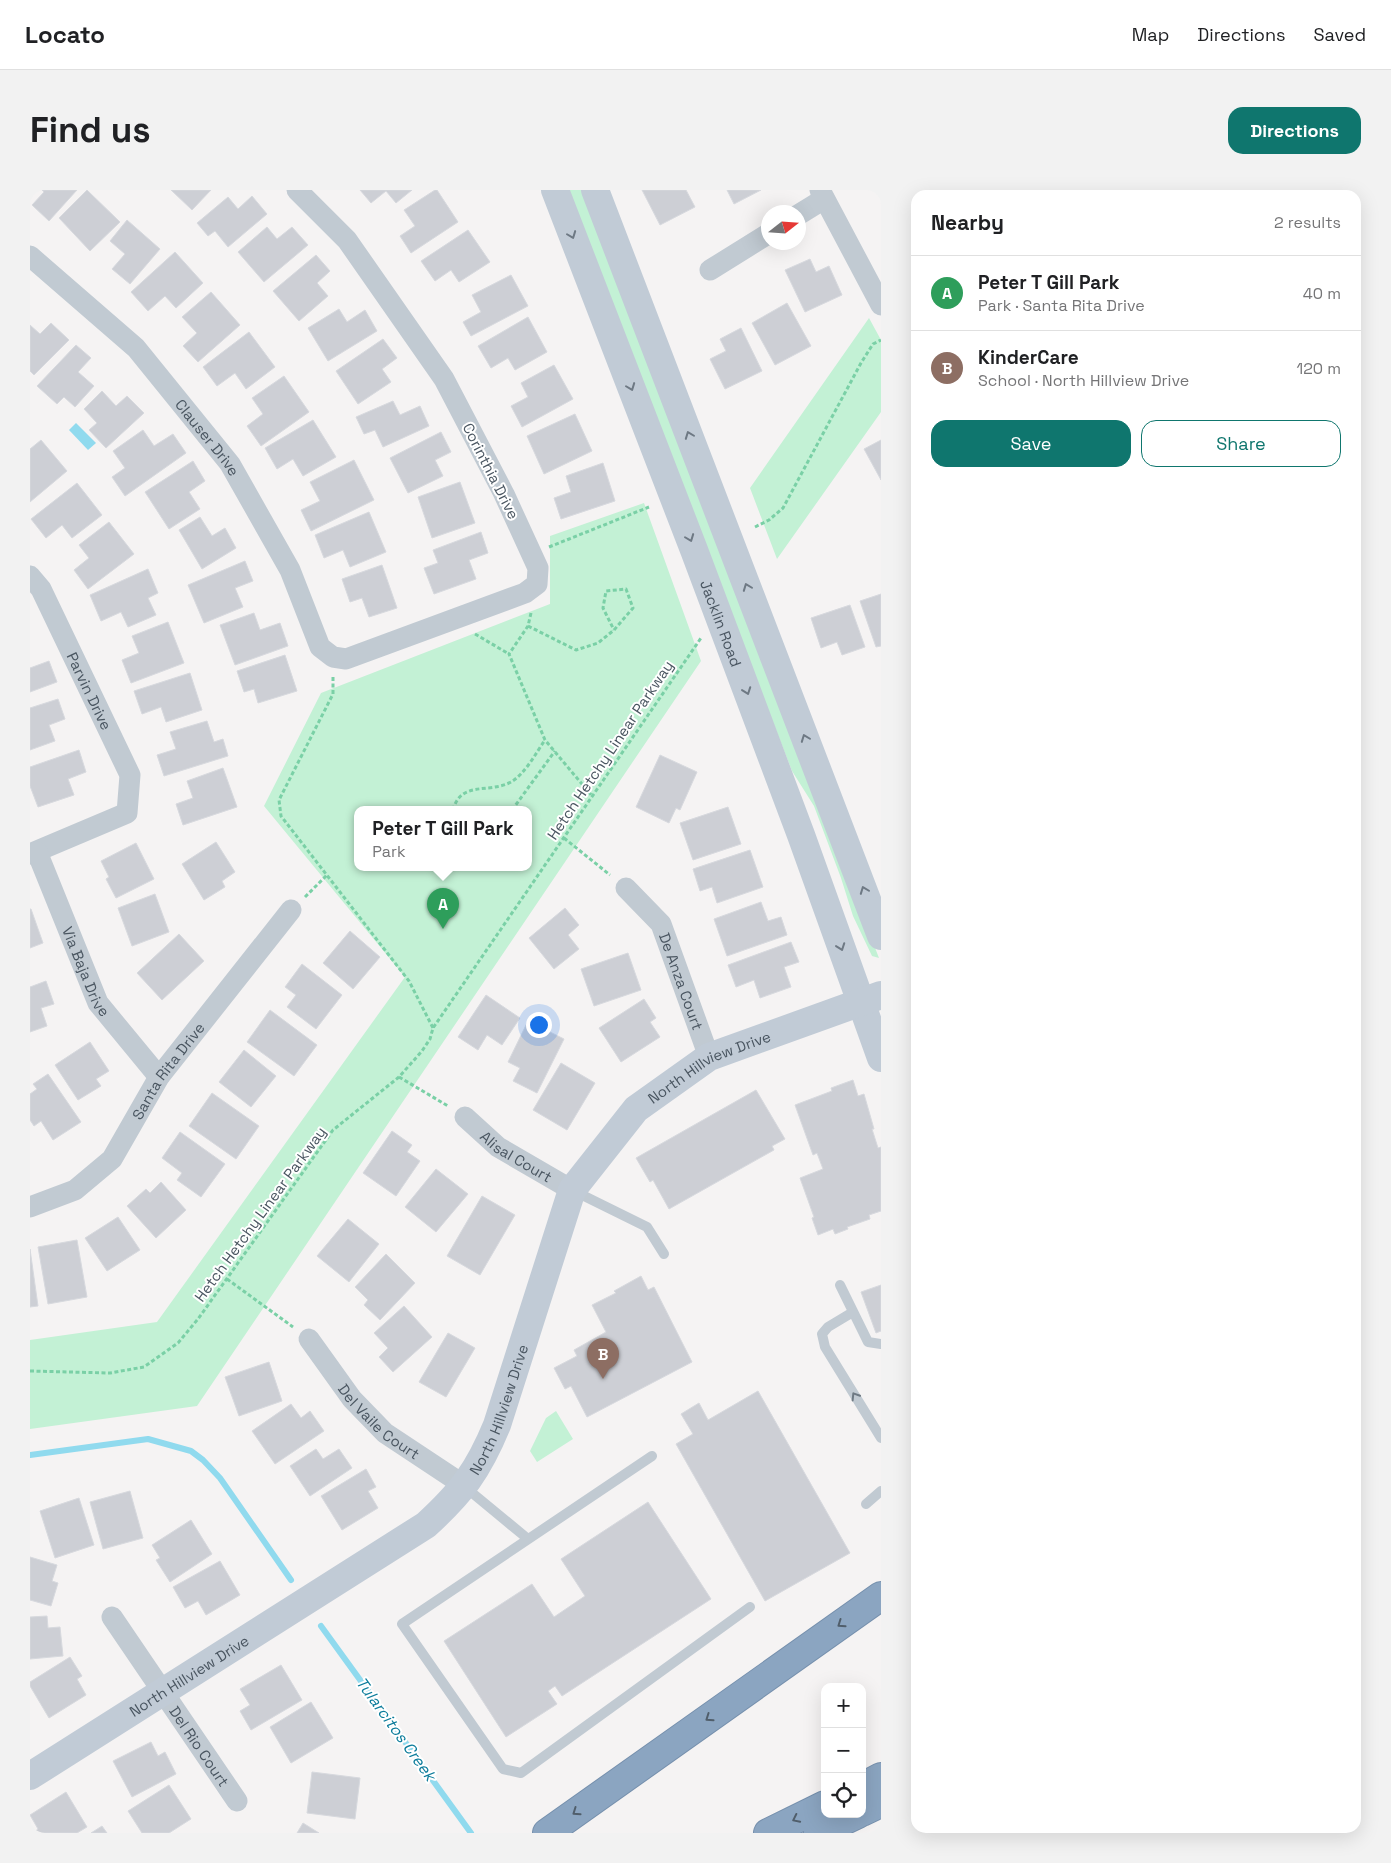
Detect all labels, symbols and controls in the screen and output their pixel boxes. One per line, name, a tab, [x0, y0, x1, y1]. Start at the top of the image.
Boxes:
text: Locato	[25, 19, 105, 50]
text: Map	[1132, 23, 1169, 46]
text: Directions	[1197, 23, 1286, 46]
text: Saved	[1314, 23, 1366, 46]
button: Directions	[1228, 107, 1361, 154]
text: Find us	[30, 108, 151, 152]
north arrow	[761, 205, 806, 250]
text: Nearby	[931, 209, 1004, 236]
text: 2 results	[1274, 212, 1341, 233]
one-way arrow	[567, 231, 577, 239]
text: Peter T Gill Park	[978, 270, 1119, 295]
text: A	[942, 283, 952, 304]
text: 40 m	[1303, 283, 1341, 304]
text: Park · Santa Rita Drive	[978, 295, 1145, 316]
text: KinderCare	[978, 345, 1079, 370]
text: B	[942, 358, 952, 379]
text: 120 m	[1297, 358, 1341, 379]
text: School · North Hillview Drive	[978, 370, 1189, 391]
one-way arrow	[625, 382, 635, 391]
street label: Clauser Drive	[171, 395, 244, 479]
street label: Corinthia Drive	[459, 420, 523, 522]
button: Save	[931, 420, 1131, 467]
button: Share	[1141, 420, 1341, 467]
one-way arrow	[685, 431, 695, 440]
one-way arrow	[684, 534, 694, 542]
street label: Jacklin Road	[697, 577, 746, 669]
one-way arrow	[743, 583, 753, 591]
street label: Parvin Drive	[63, 649, 116, 733]
street label: Hetch Hetchy Linear Parkway	[543, 657, 677, 843]
one-way arrow	[741, 686, 751, 695]
one-way arrow	[801, 734, 811, 743]
popup	[354, 806, 532, 871]
text: Peter T Gill Park	[372, 816, 514, 841]
text: Park	[372, 841, 406, 862]
one-way arrow	[859, 886, 870, 895]
pin: A	[427, 888, 459, 929]
street label: Via Baja Drive	[58, 923, 114, 1020]
street label: De Anza Court	[655, 930, 708, 1033]
one-way arrow	[835, 943, 845, 951]
your location	[526, 1012, 552, 1038]
street label: Santa Rita Drive	[127, 1018, 208, 1123]
street label: North Hillview Drive	[644, 1026, 773, 1107]
street label: Hetch Hetchy Linear Parkway	[190, 1123, 330, 1305]
street label: Alisal Court	[477, 1126, 556, 1186]
pin: B	[587, 1338, 619, 1379]
street label: North Hillview Drive	[465, 1342, 532, 1478]
street label: Del Vaile Court	[334, 1380, 424, 1463]
one-way arrow	[852, 1393, 862, 1402]
one-way arrow	[837, 1618, 847, 1627]
street label: North Hillview Drive	[125, 1630, 252, 1720]
water label: Tularcitos Creek	[351, 1673, 442, 1787]
map controls	[821, 1683, 866, 1818]
button: +	[821, 1683, 866, 1728]
street label: Del Rio Court	[166, 1702, 234, 1790]
one-way arrow	[705, 1712, 715, 1721]
button: −	[821, 1728, 866, 1773]
button: locate	[821, 1773, 866, 1818]
one-way arrow	[572, 1806, 582, 1815]
one-way arrow	[792, 1813, 801, 1823]

